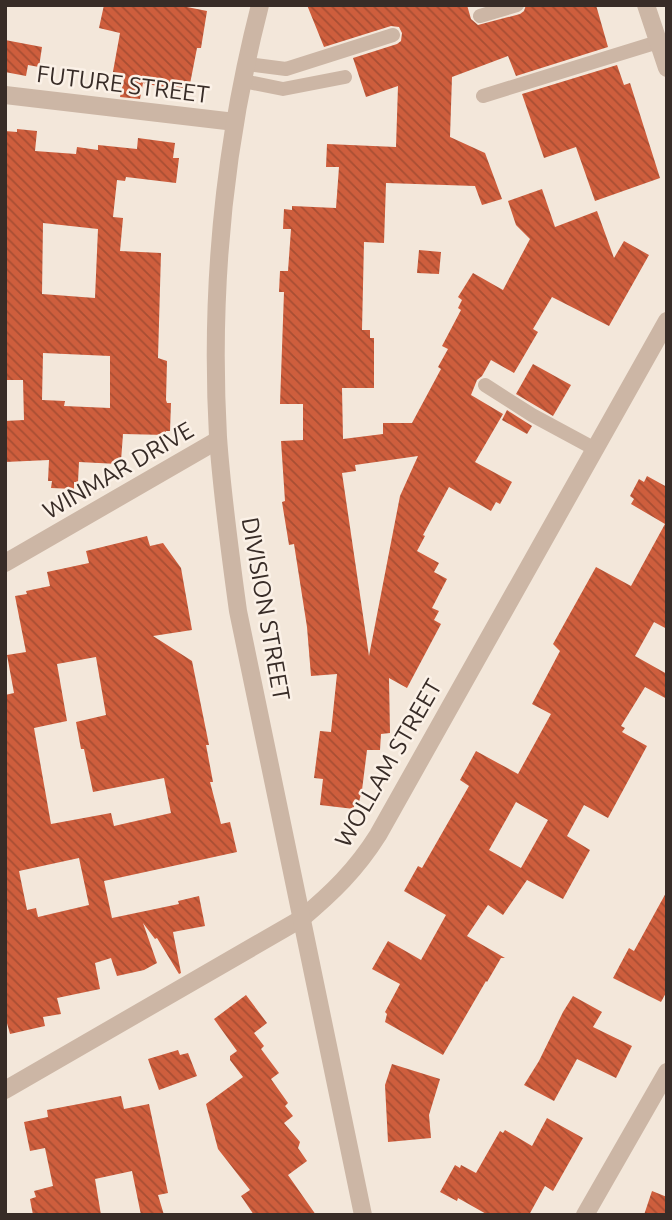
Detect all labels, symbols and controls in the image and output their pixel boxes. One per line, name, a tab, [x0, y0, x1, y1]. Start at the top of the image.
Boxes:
street label: FUTURE STREET	[35, 60, 211, 108]
street label: WINMAR DRIVE	[38, 416, 198, 524]
street label: DIVISION STREET	[237, 515, 295, 703]
street label: WOLLAM STREET	[329, 674, 447, 852]

